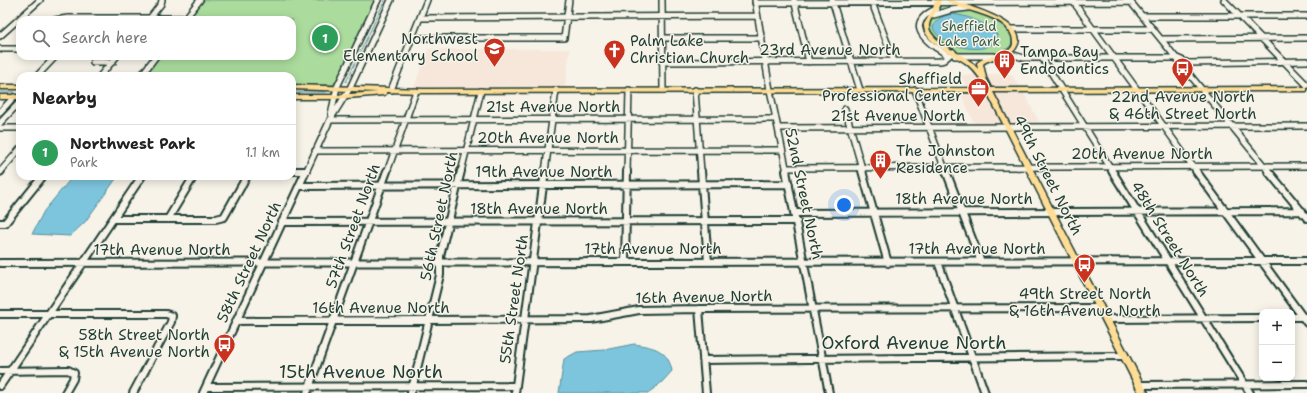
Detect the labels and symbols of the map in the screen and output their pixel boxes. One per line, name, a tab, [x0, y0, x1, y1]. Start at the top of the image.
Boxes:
park label: Sheffield Lake Park	[938, 18, 1000, 50]
pin: 1	[312, 23, 338, 53]
place label: Northwest Elementary School	[343, 29, 478, 66]
place label: Palm Lake Christian Church	[630, 31, 749, 68]
school or university icon: Northwest Elementary School	[481, 35, 507, 68]
church icon: Palm Lake Christian Church	[602, 37, 628, 70]
street label: 23rd Avenue North	[759, 40, 901, 60]
place label: Tampa Bay Endodontics	[1020, 42, 1109, 79]
building icon: Tampa Bay Endodontics	[991, 48, 1017, 81]
bus stop icon: 22nd Avenue North & 46th Street North	[1170, 55, 1196, 88]
place label: Sheffield Professional Center	[822, 69, 962, 106]
office icon: Sheffield Professional Center	[965, 75, 991, 108]
place label: 22nd Avenue North & 46th Street North	[1109, 87, 1257, 124]
street label: 21st Avenue North	[486, 97, 620, 117]
street label: 21st Avenue North	[831, 106, 965, 126]
street label: 49th Street North	[1009, 111, 1087, 239]
street label: 52nd Street North	[780, 126, 828, 262]
street label: 20th Avenue North	[477, 128, 619, 148]
place label: The Johnston Residence	[896, 141, 995, 178]
street label: 20th Avenue North	[1071, 144, 1213, 164]
building icon: The Johnston Residence	[868, 147, 894, 180]
street label: 56th Street North	[416, 150, 462, 282]
street label: 57th Street North	[321, 161, 385, 291]
street label: 19th Avenue North	[475, 162, 613, 182]
street label: 48th Street North	[1126, 177, 1214, 301]
street label: 18th Avenue North	[895, 189, 1033, 209]
your location	[834, 195, 854, 215]
street label: 58th Street North	[212, 198, 286, 326]
street label: 18th Avenue North	[470, 199, 608, 219]
street label: 55th Street North	[495, 233, 533, 365]
street label: 17th Avenue North	[584, 239, 722, 259]
street label: 17th Avenue North	[908, 239, 1046, 259]
street label: 17th Avenue North	[93, 240, 231, 260]
bus stop icon: 49th Street North & 16th Avenue North	[1072, 252, 1098, 285]
place label: 49th Street North & 16th Avenue North	[1009, 284, 1161, 321]
street label: 16th Avenue North	[635, 286, 773, 308]
street label: 16th Avenue North	[312, 298, 450, 318]
place label: 58th Street North & 15th Avenue North	[59, 325, 210, 362]
bus stop icon: 58th Street North & 15th Avenue North	[212, 331, 238, 364]
street label: Oxford Avenue North	[821, 331, 1007, 355]
street label: 15th Avenue North	[279, 360, 443, 384]

